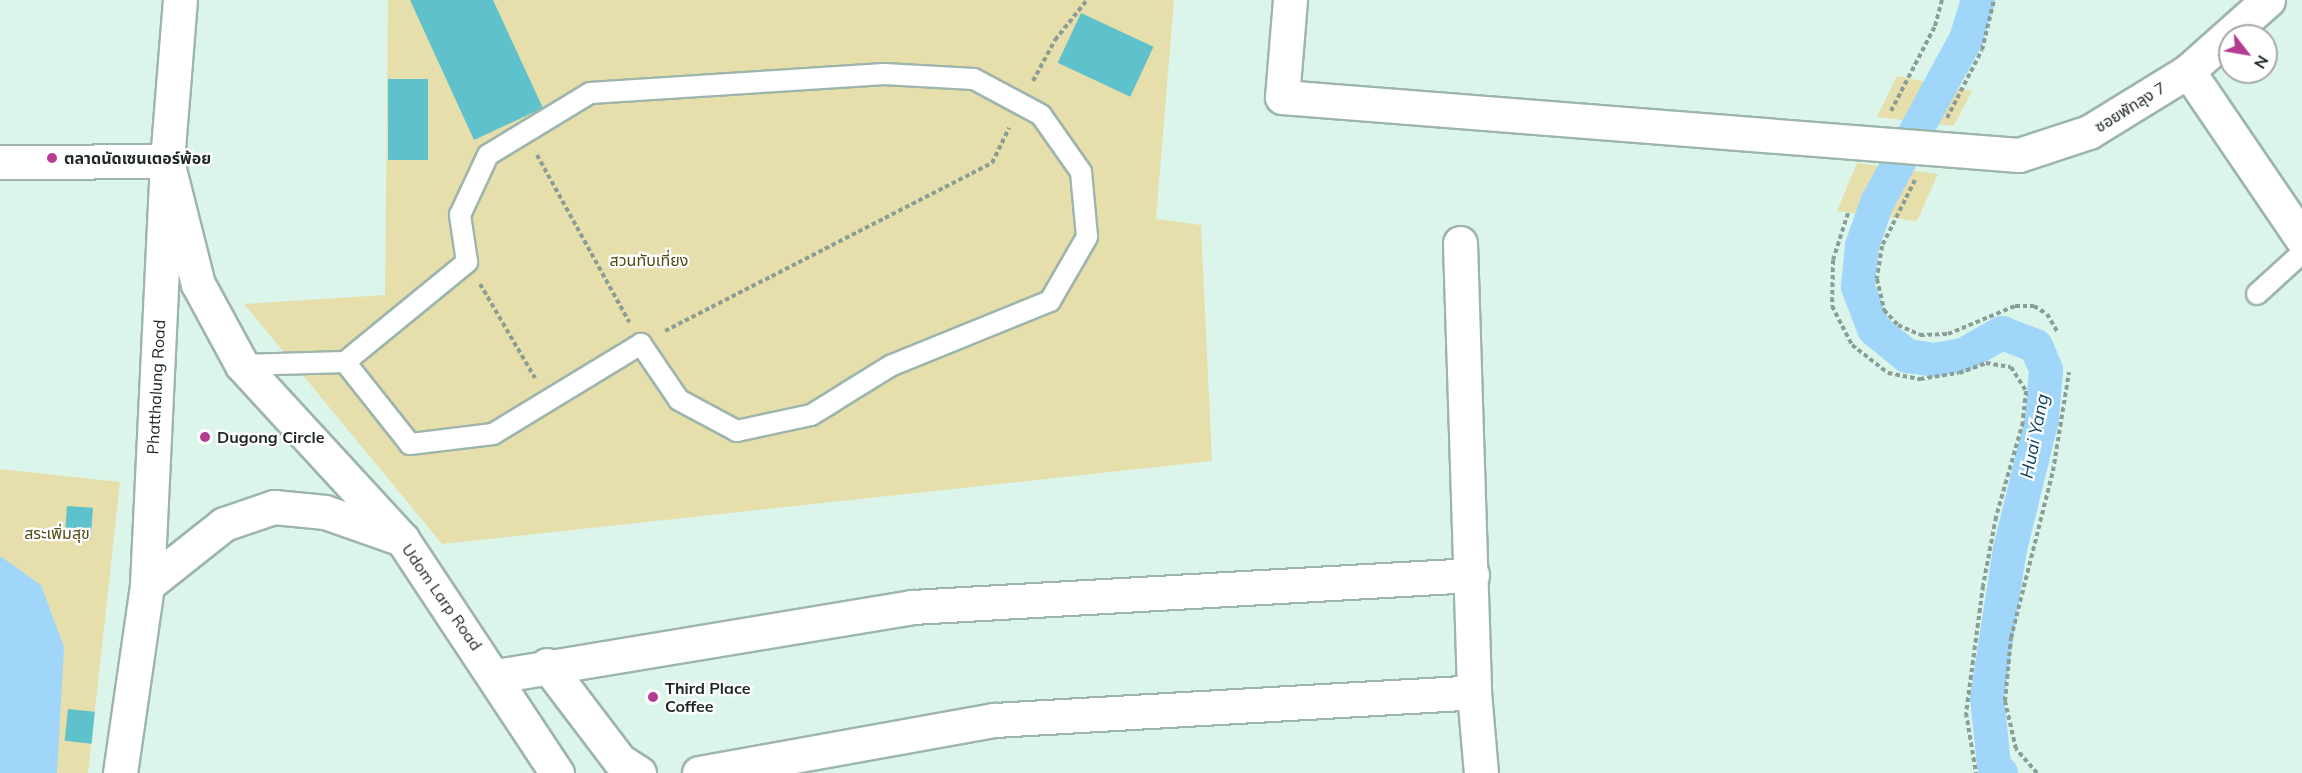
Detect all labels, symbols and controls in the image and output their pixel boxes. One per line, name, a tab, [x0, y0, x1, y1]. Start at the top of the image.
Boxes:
north arrow	[2218, 24, 2278, 84]
text: N	[2250, 52, 2273, 73]
street label: ซอยพัทลุง 7	[2091, 78, 2169, 136]
place label: ตลาดนัดเซนเตอร์พ้อย	[64, 148, 211, 168]
marker: ตลาดนัดเซนเตอร์พ้อย	[45, 151, 59, 165]
park label: สวนทับเที่ยง	[610, 250, 688, 270]
street label: Phatthalung Road	[143, 319, 169, 455]
water label: Huai Yang	[2016, 392, 2054, 480]
place label: Dugong Circle	[217, 427, 324, 447]
marker: Dugong Circle	[198, 430, 212, 444]
park label: สระเพิ่มสุข	[24, 523, 90, 543]
street label: Udom Larp Road	[398, 540, 486, 654]
place label: Third Place Coffee	[665, 678, 751, 716]
marker: Third Place Coffee	[646, 690, 660, 704]

